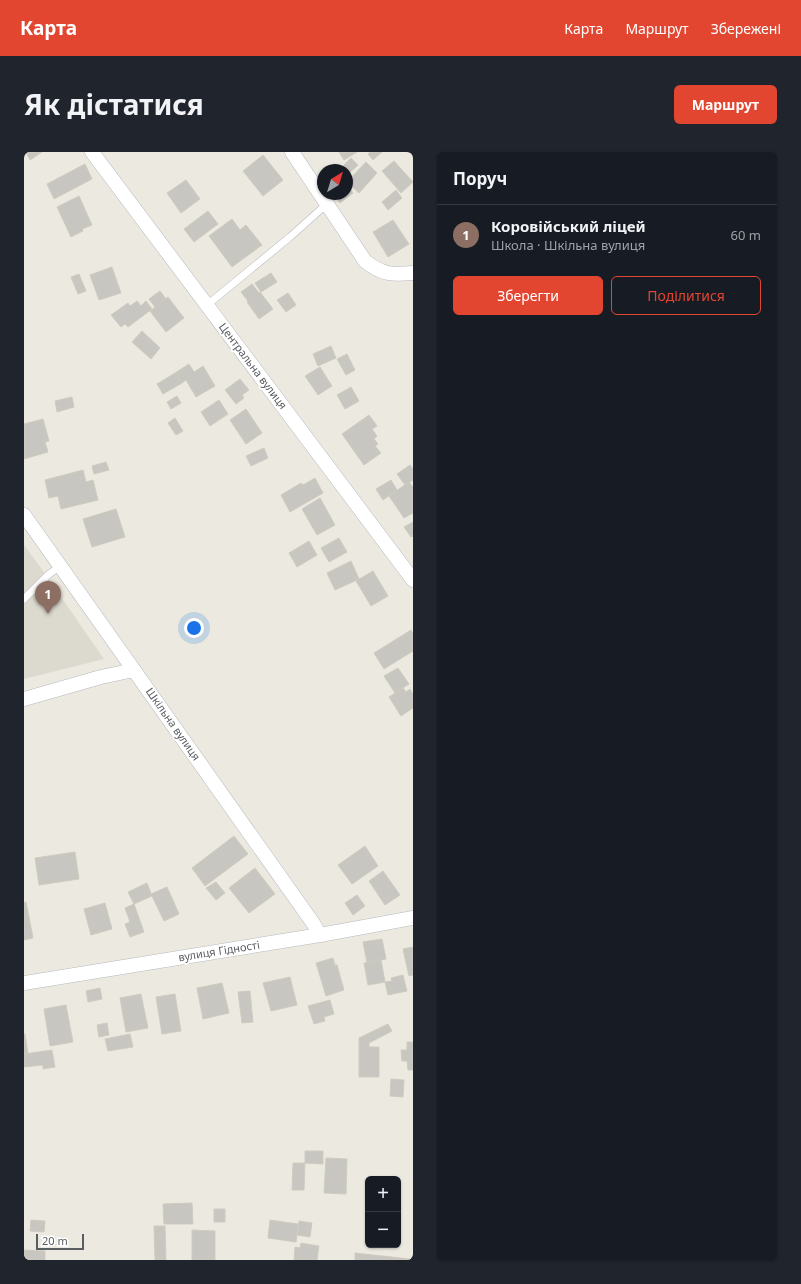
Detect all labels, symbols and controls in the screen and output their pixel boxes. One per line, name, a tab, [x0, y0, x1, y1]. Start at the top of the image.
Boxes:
text: Карта	[20, 15, 77, 41]
text: Карта	[564, 19, 603, 38]
text: Маршрут	[625, 19, 689, 38]
text: Збережені	[711, 19, 781, 38]
text: Як дістатися	[24, 85, 204, 123]
button: Маршрут	[674, 85, 777, 124]
north arrow	[317, 164, 353, 200]
text: Поруч	[453, 167, 507, 190]
text: Коровійський ліцей	[491, 216, 646, 236]
text: 1	[462, 226, 470, 244]
text: 60 m	[731, 226, 761, 244]
text: Школа · Шкільна вулиця	[491, 236, 645, 254]
button: Зберегти	[453, 276, 603, 315]
button: Поділитися	[611, 276, 761, 315]
street label: Центральна вулиця	[216, 319, 291, 412]
pin: 1	[35, 581, 61, 614]
your location	[184, 618, 204, 638]
street label: Шкільна вулиця	[143, 684, 204, 763]
street label: вулиця Гідності	[177, 937, 261, 964]
map controls	[365, 1176, 401, 1248]
button: +	[365, 1176, 401, 1212]
button: −	[365, 1212, 401, 1248]
scale bar	[36, 1232, 84, 1251]
text: 20 m	[42, 1233, 68, 1248]

